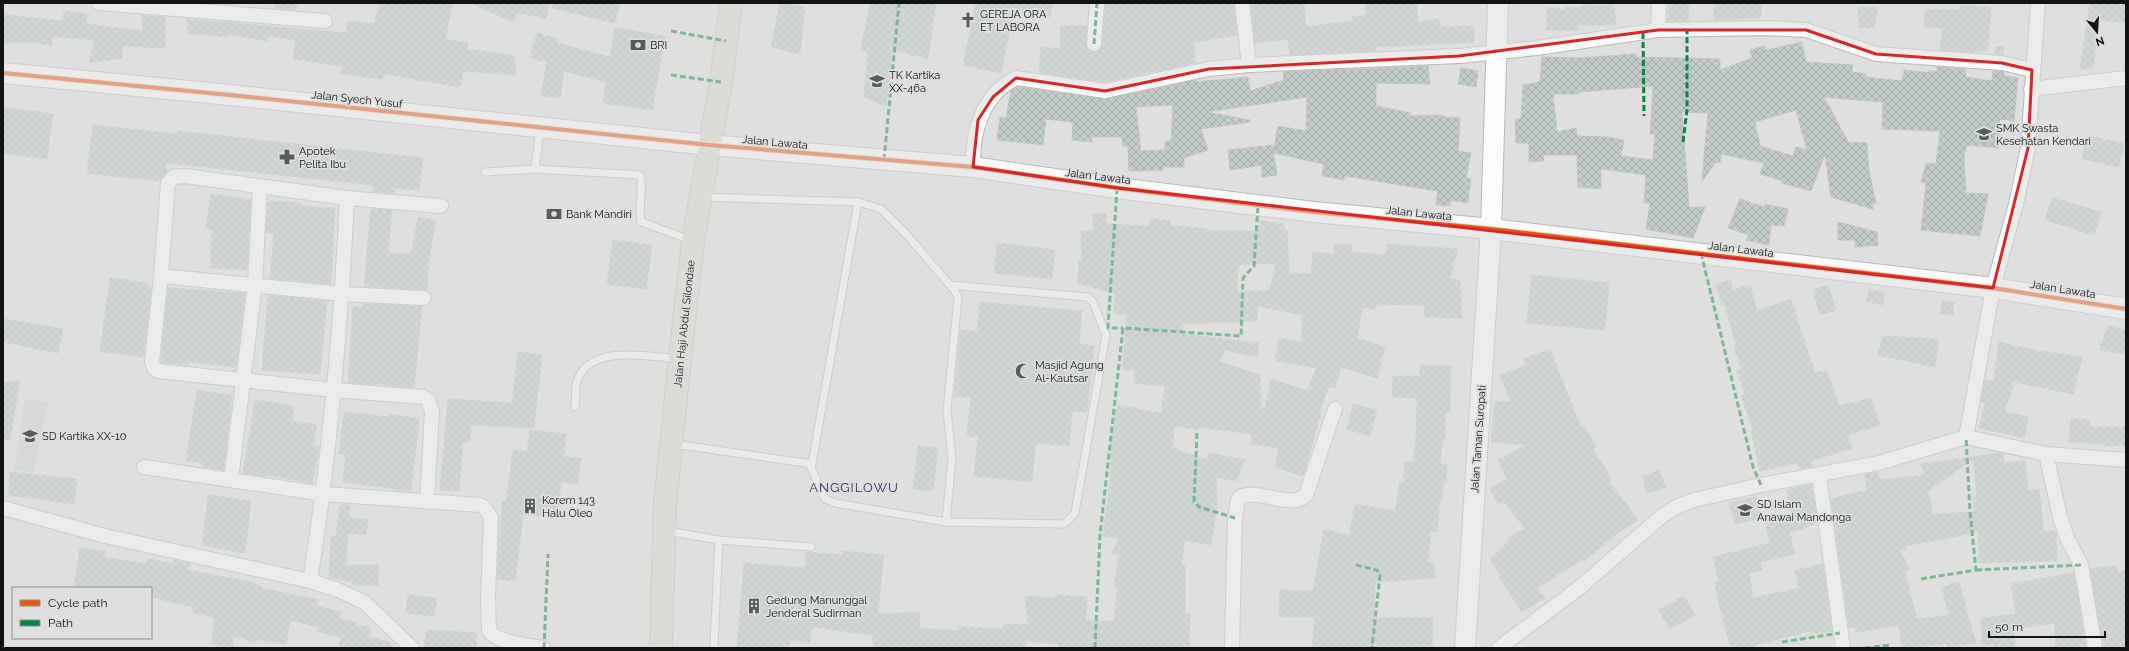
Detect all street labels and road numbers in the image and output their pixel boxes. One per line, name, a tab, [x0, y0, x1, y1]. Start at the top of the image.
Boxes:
street label: Jalan Syech Yusuf	[311, 88, 403, 111]
street label: Jalan Lawata	[741, 133, 808, 152]
street label: Jalan Lawata	[1064, 166, 1132, 187]
street label: Jalan Lawata	[1385, 204, 1452, 223]
street label: Jalan Lawata	[1707, 239, 1775, 260]
street label: Jalan Haji Abdul Silondae	[671, 259, 698, 388]
street label: Jalan Lawata	[2029, 278, 2097, 301]
street label: Jalan Taman Suropati	[1468, 385, 1489, 493]

